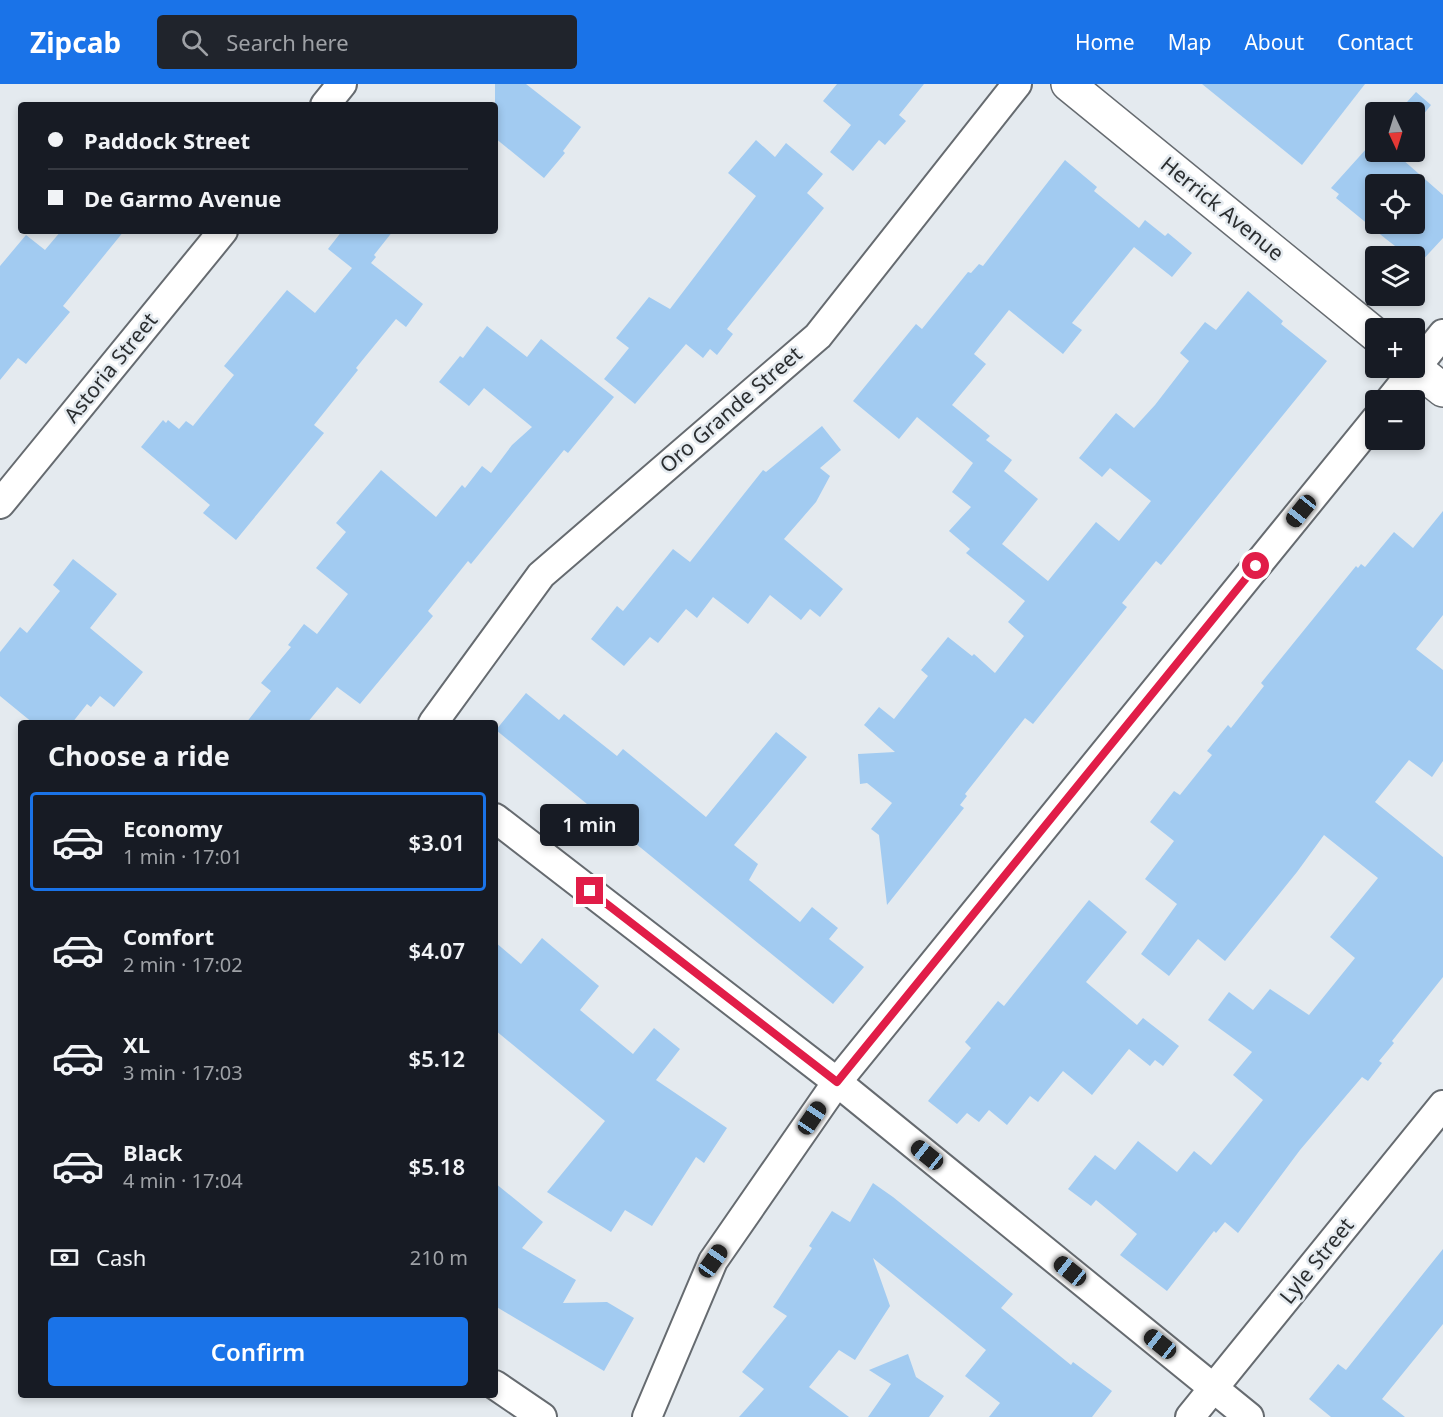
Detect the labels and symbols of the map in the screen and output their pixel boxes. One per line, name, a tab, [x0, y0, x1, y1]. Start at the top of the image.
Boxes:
north arrow	[1365, 102, 1425, 162]
street label: Herrick Avenue	[1155, 150, 1290, 267]
street label: Astoria Street	[57, 306, 163, 428]
street label: Oro Grande Street	[653, 339, 808, 479]
car	[1283, 491, 1319, 531]
route start	[1242, 552, 1269, 579]
callout: 1 min	[540, 804, 640, 846]
route end	[576, 877, 603, 904]
car	[794, 1098, 830, 1138]
car	[907, 1137, 947, 1173]
street label: Lyle Street	[1273, 1211, 1360, 1309]
car	[695, 1241, 731, 1281]
car	[1050, 1253, 1090, 1289]
car	[1140, 1326, 1180, 1362]

